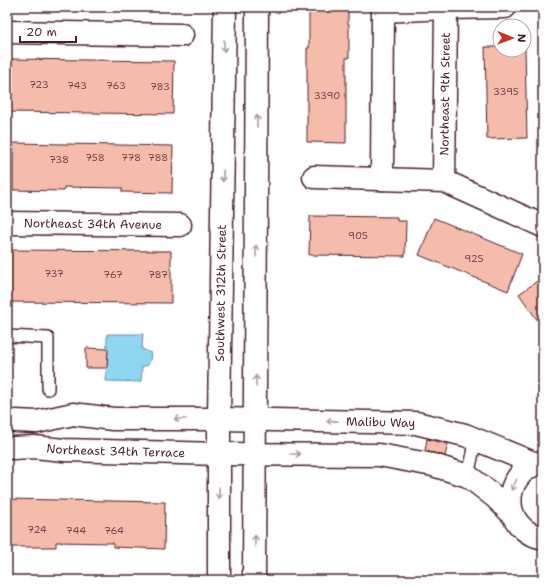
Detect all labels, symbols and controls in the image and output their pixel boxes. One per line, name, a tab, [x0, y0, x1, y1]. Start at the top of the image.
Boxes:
scale bar	[20, 18, 76, 44]
north arrow	[492, 18, 532, 58]
text: 20 m	[26, 24, 57, 40]
street label: Northeast 9th Street	[436, 32, 454, 156]
text: N	[514, 34, 529, 43]
one-way arrow	[221, 39, 228, 52]
house number: 723	[29, 78, 49, 91]
house number: 743	[67, 79, 87, 92]
house number: 763	[106, 79, 126, 92]
house number: 783	[150, 80, 170, 93]
house number: 3395	[493, 85, 519, 98]
house number: 3390	[314, 89, 340, 102]
one-way arrow	[253, 115, 261, 128]
house number: 758	[85, 151, 105, 164]
house number: 778	[121, 151, 141, 164]
house number: 788	[148, 151, 168, 164]
house number: 738	[49, 153, 69, 166]
one-way arrow	[219, 169, 226, 182]
street label: Northeast 34th Avenue	[24, 215, 162, 233]
street label: Southwest 312th Street	[212, 224, 230, 362]
house number: 905	[348, 229, 368, 242]
one-way arrow	[252, 245, 260, 258]
house number: 925	[464, 252, 484, 265]
house number: 737	[44, 267, 64, 280]
house number: 767	[103, 268, 123, 281]
house number: 787	[148, 268, 168, 281]
one-way arrow	[252, 375, 260, 388]
street label: Malibu Way	[346, 414, 416, 431]
one-way arrow	[174, 415, 187, 423]
one-way arrow	[326, 417, 339, 425]
street label: Northeast 34th Terrace	[46, 440, 186, 461]
one-way arrow	[288, 450, 301, 458]
one-way arrow	[510, 479, 517, 491]
one-way arrow	[215, 486, 223, 499]
house number: 724	[27, 523, 47, 536]
house number: 744	[66, 524, 86, 537]
house number: 764	[104, 524, 124, 537]
one-way arrow	[251, 535, 259, 548]

